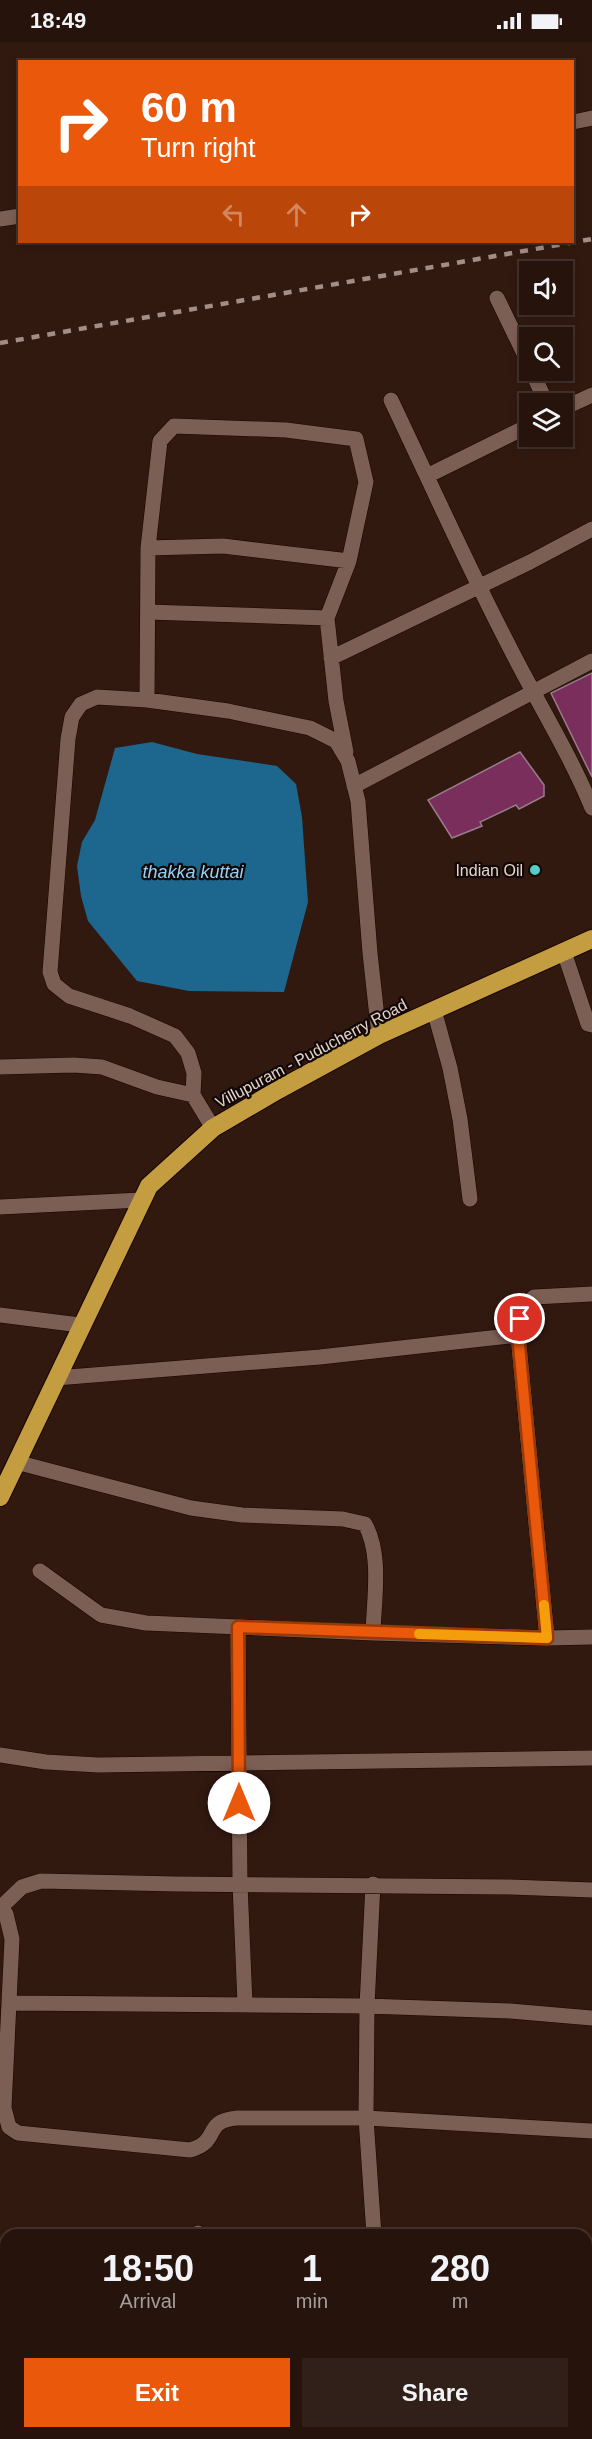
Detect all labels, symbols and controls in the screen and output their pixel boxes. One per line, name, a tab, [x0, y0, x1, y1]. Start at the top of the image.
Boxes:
text: 18:49	[30, 8, 86, 33]
icon: right	[42, 84, 120, 162]
text: 60 m	[141, 84, 237, 131]
text: Turn right	[141, 133, 256, 163]
icon: left	[217, 198, 250, 231]
icon: ahead	[280, 198, 313, 231]
icon: right	[343, 198, 376, 231]
map controls	[519, 261, 573, 447]
button: sound	[519, 261, 573, 315]
button: search	[519, 327, 573, 381]
button: layers	[519, 393, 573, 447]
water label: thakka kuttai	[142, 862, 245, 882]
place label: Indian Oil	[455, 862, 523, 879]
marker: Indian Oil	[528, 863, 542, 877]
street label: Villupuram - Puducherry Road	[213, 996, 410, 1111]
pin	[494, 1293, 545, 1344]
icon: arrive	[503, 1302, 536, 1335]
position arrow	[207, 1771, 271, 1835]
text: 18:50	[102, 2248, 194, 2289]
text: 1	[302, 2248, 322, 2289]
text: 280	[430, 2248, 490, 2289]
text: Arrival	[120, 2290, 176, 2312]
text: min	[296, 2290, 328, 2312]
text: m	[452, 2290, 468, 2312]
button: Exit	[24, 2358, 290, 2427]
button: Share	[302, 2358, 568, 2427]

